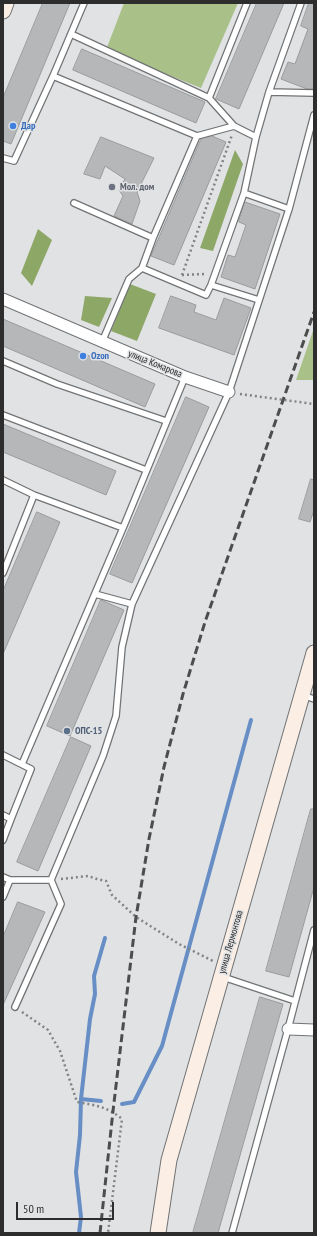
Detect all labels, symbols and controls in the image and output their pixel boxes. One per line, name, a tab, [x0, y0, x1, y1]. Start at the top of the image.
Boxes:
place label: Дар	[21, 120, 35, 132]
marker: Дар	[8, 121, 18, 131]
place label: Мол. дом	[120, 181, 154, 193]
marker: Мол. дом	[107, 182, 117, 192]
street label: улица Комарова	[126, 348, 184, 380]
place label: Ozon	[91, 350, 109, 362]
marker: Ozon	[78, 351, 88, 361]
place label: ОПС-15	[75, 725, 102, 737]
marker: ОПС-15	[62, 726, 72, 736]
street label: улица Лермонтова	[216, 909, 246, 975]
scale bar	[18, 1194, 116, 1220]
text: 50 m	[23, 1201, 44, 1216]

